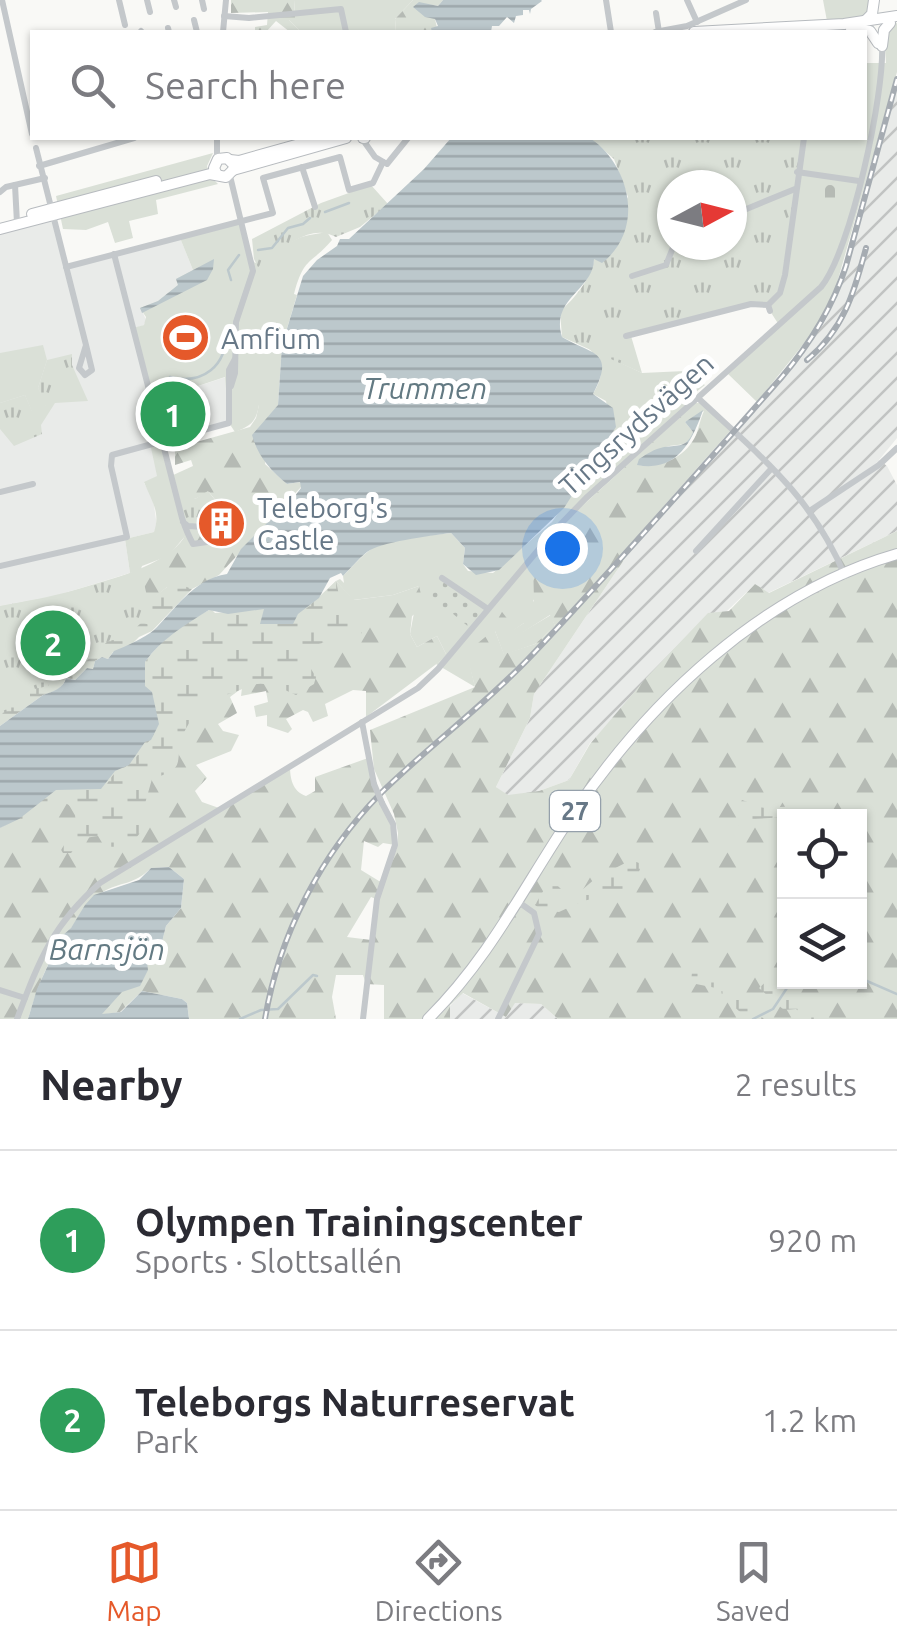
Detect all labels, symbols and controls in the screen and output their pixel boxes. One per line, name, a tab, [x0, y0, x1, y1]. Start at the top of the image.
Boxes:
search box	[30, 30, 867, 140]
icon: search	[65, 58, 120, 113]
text: Search here	[145, 64, 346, 106]
north arrow	[657, 170, 747, 260]
sports icon: Amfium	[160, 312, 212, 364]
place label: Amfium	[221, 323, 321, 354]
street label: Tingsrydsvägen	[553, 347, 719, 501]
water label: Trummen	[363, 371, 487, 405]
pin: 1	[140, 376, 206, 452]
place label: Teleborg's Castle	[257, 492, 388, 555]
building icon: Teleborg's Castle	[196, 497, 248, 549]
your location	[537, 523, 588, 574]
pin: 2	[20, 606, 86, 680]
road number: 27	[550, 791, 600, 831]
map controls	[777, 809, 867, 989]
button: locate	[777, 809, 867, 899]
button: layers	[777, 899, 867, 989]
water label: Barnsjön	[49, 932, 165, 966]
text: Nearby	[40, 1061, 183, 1108]
text: 2 results	[735, 1066, 857, 1102]
text: Olympen Trainingscenter	[135, 1201, 583, 1243]
text: 1	[63, 1222, 82, 1258]
text: 920 m	[768, 1222, 857, 1258]
text: Sports · Slottsallén	[135, 1243, 402, 1279]
text: Teleborgs Naturreservat	[135, 1381, 575, 1423]
text: 2	[63, 1402, 82, 1438]
text: 1.2 km	[762, 1402, 857, 1438]
text: Park	[135, 1423, 199, 1459]
tab: Map	[107, 1535, 162, 1626]
tab: Directions	[375, 1535, 503, 1626]
tab: Saved	[716, 1535, 790, 1626]

